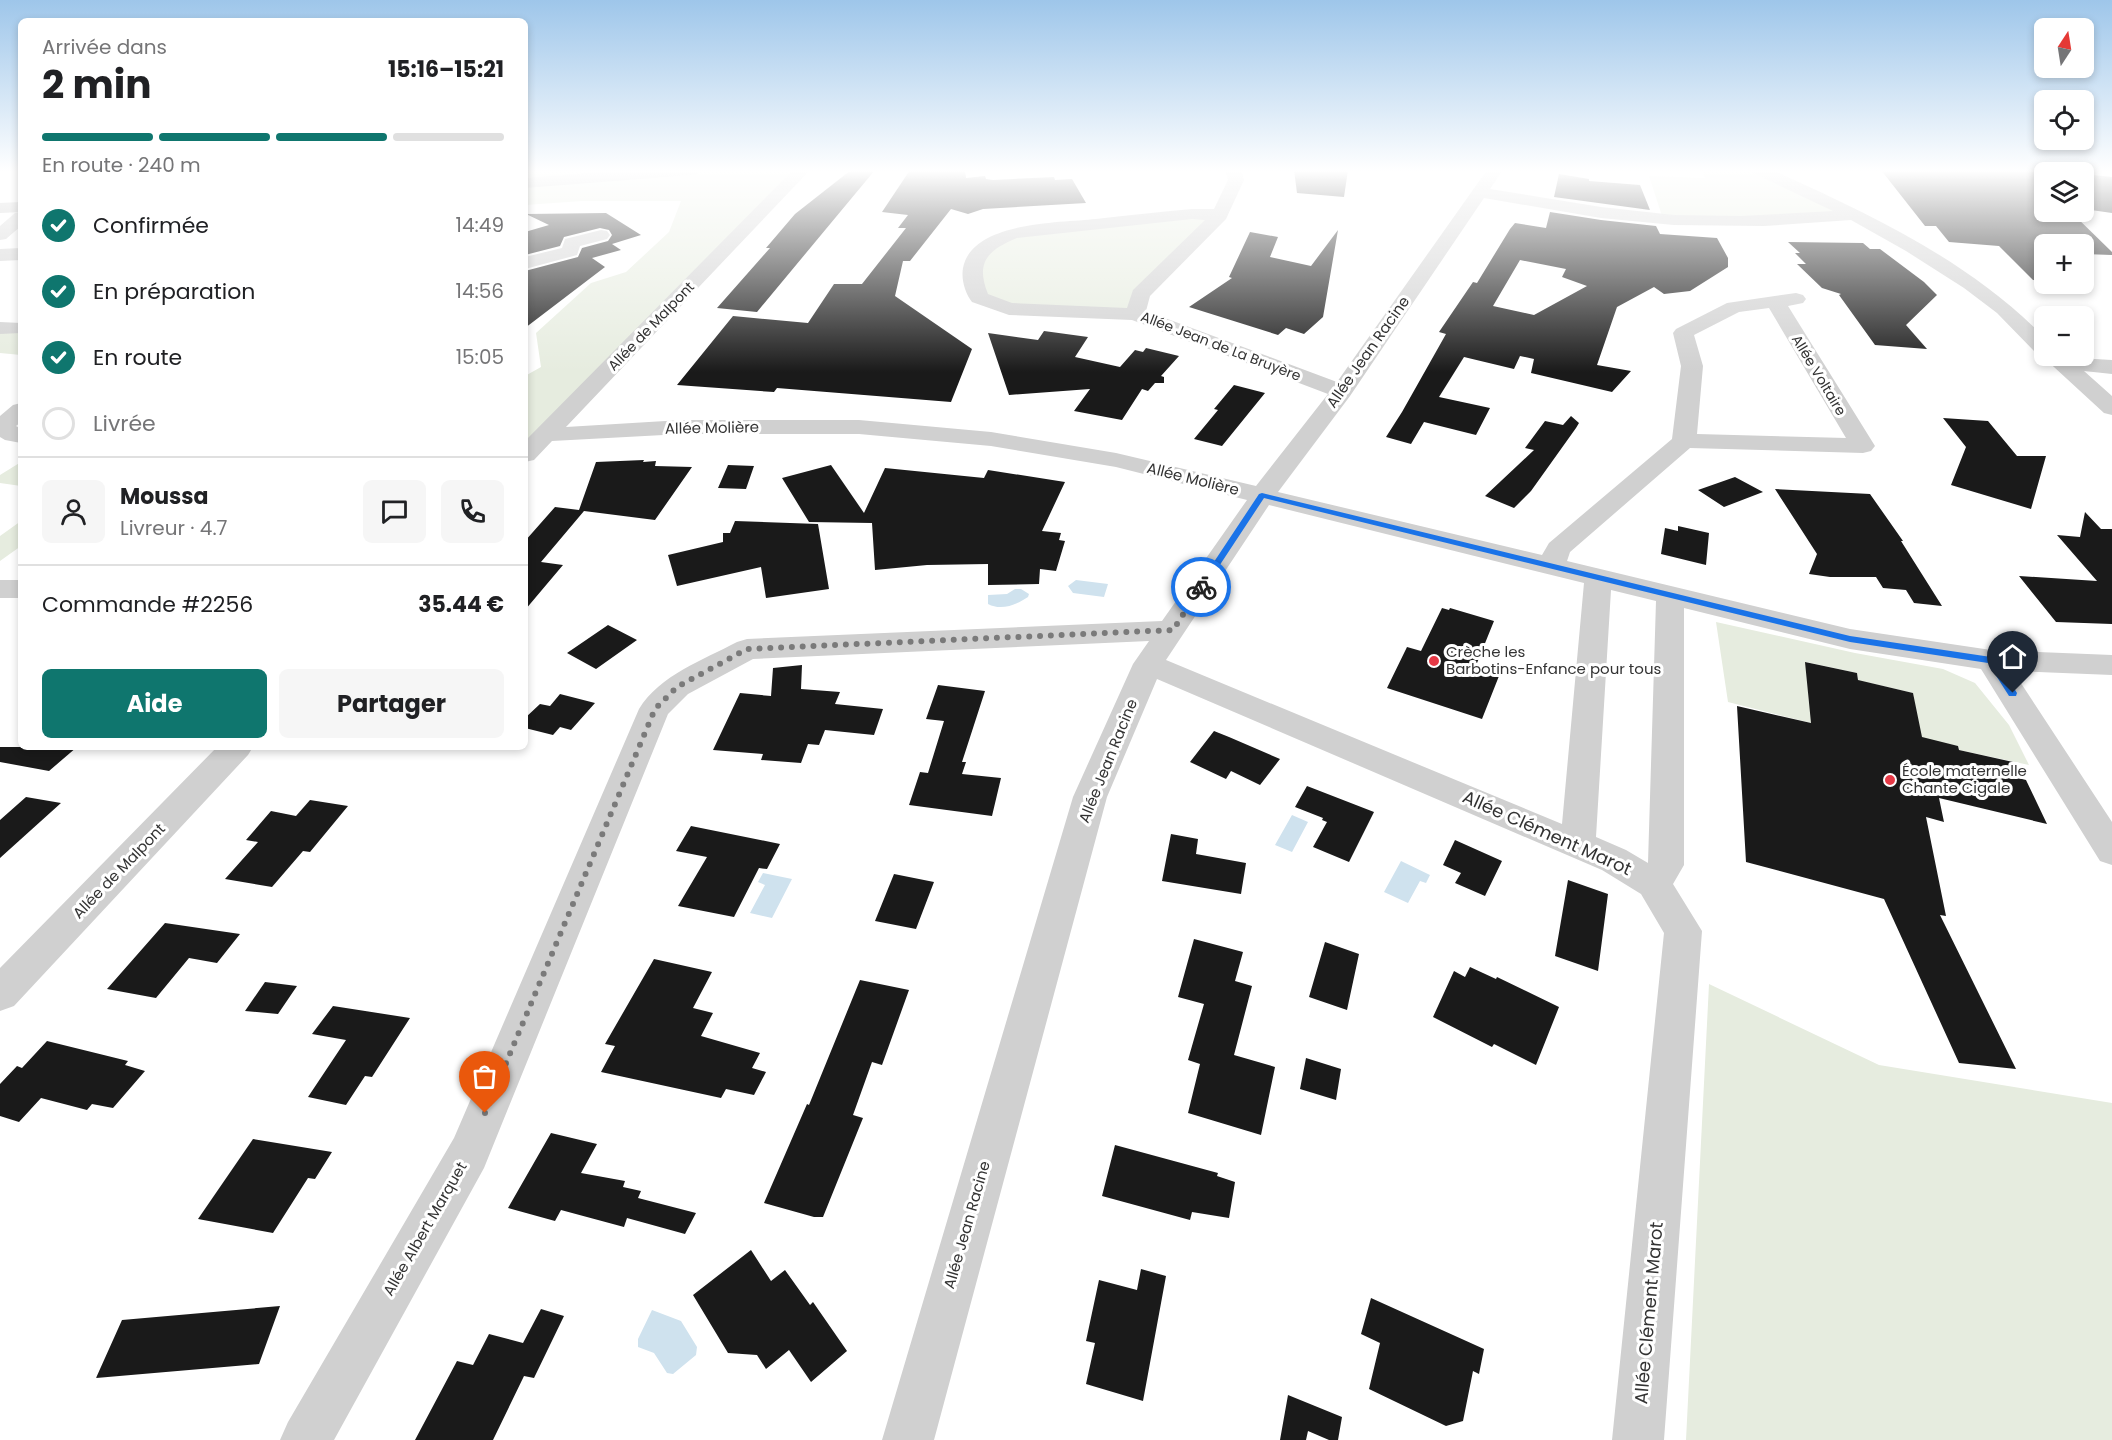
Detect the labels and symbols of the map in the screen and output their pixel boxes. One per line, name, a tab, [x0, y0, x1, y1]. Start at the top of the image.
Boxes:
north arrow	[2034, 18, 2094, 78]
street label: Allée de Malpont	[603, 277, 699, 375]
street label: Allée Jean Racine	[1321, 292, 1414, 412]
street label: Allée Jean de La Bruyère	[1138, 306, 1304, 386]
street label: Allée Voltaire	[1787, 331, 1851, 420]
street label: Allée Molière	[665, 416, 759, 439]
street label: Allée Molière	[1145, 457, 1241, 500]
courier	[1171, 557, 1231, 617]
pin	[1987, 631, 2038, 693]
place label: Crèche les Barbotins-Enfance pour tous	[1446, 641, 1661, 679]
marker: Crèche les Barbotins-Enfance pour tous	[1427, 654, 1441, 668]
street label: Allée Jean Racine	[1073, 696, 1142, 826]
place label: École maternelle Chante Cigale	[1902, 760, 2027, 798]
marker: École maternelle Chante Cigale	[1883, 773, 1897, 787]
street label: Allée Clément Marot	[1459, 784, 1636, 881]
street label: Allée de Malpont	[68, 818, 170, 923]
pin	[459, 1051, 510, 1113]
street label: Allée Albert Marquet	[378, 1158, 472, 1300]
street label: Allée Jean Racine	[938, 1159, 995, 1291]
street label: Allée Clément Marot	[1628, 1221, 1669, 1405]

